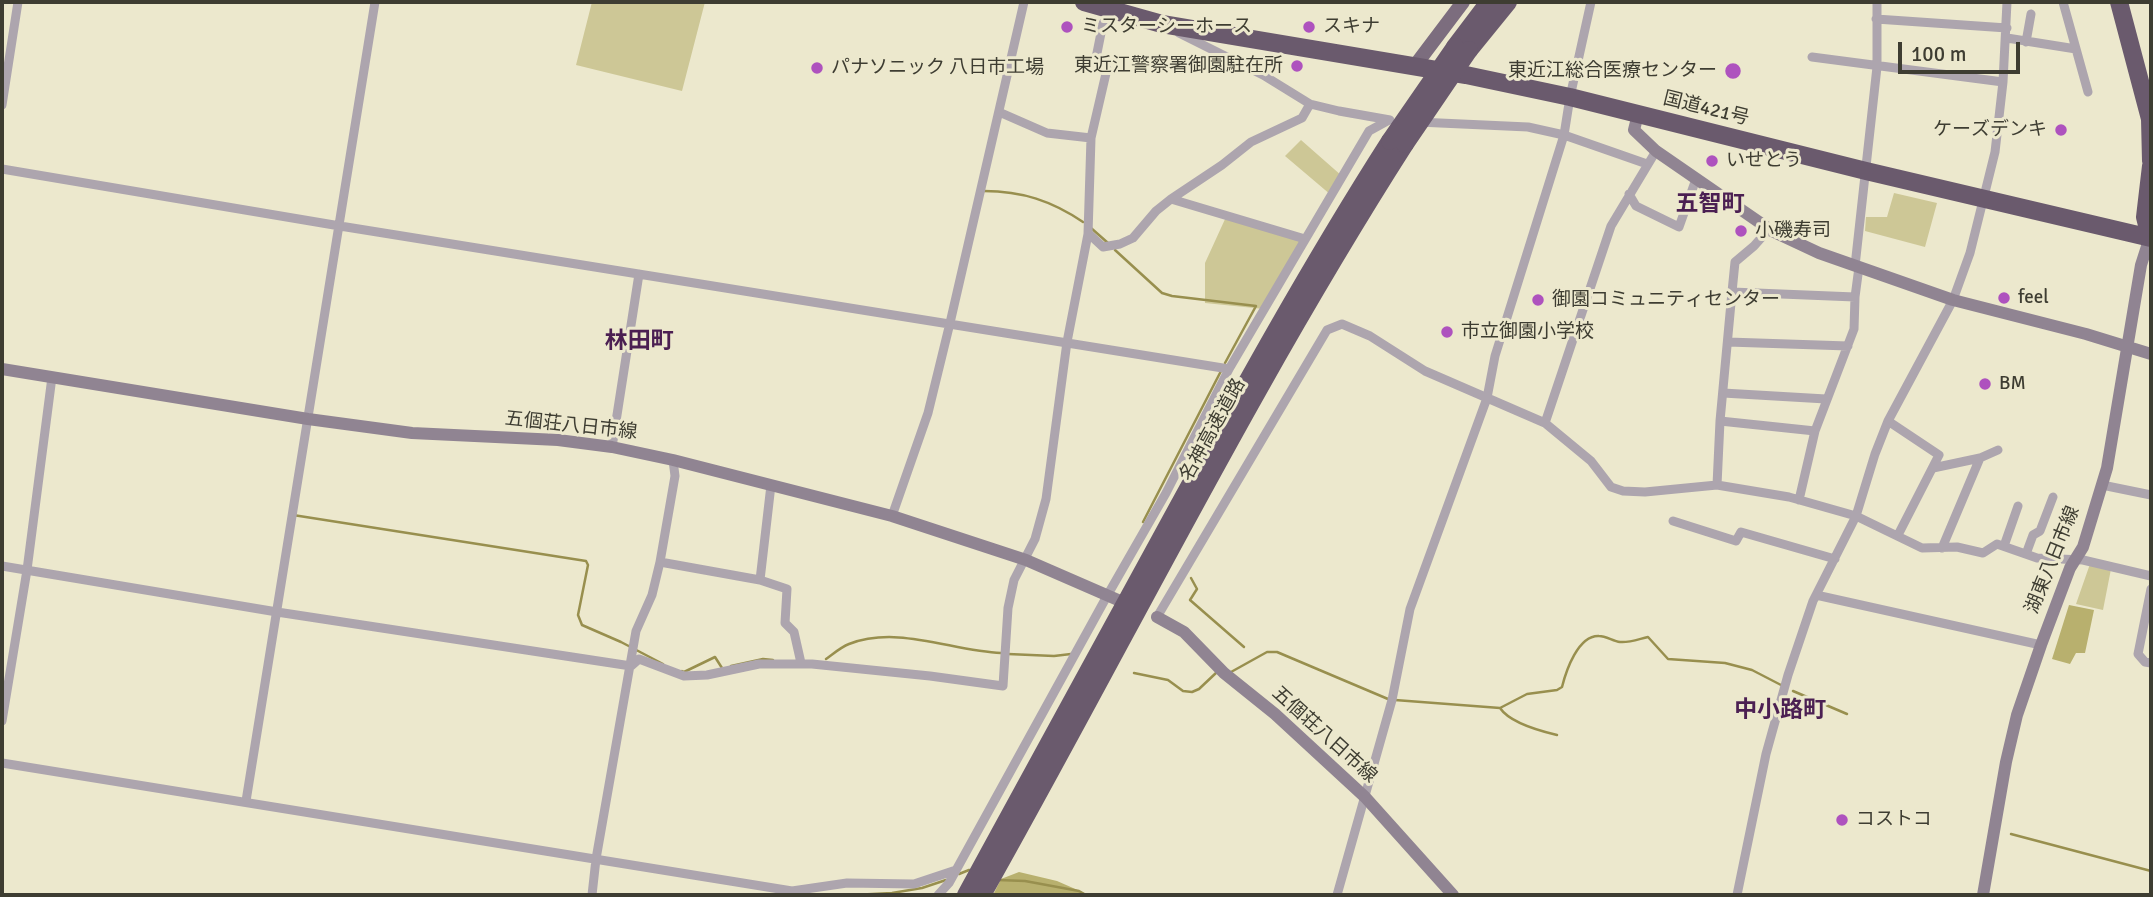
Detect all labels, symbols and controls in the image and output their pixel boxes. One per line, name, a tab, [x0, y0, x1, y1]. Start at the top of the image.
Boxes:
place label: ミスターシーホース	[1081, 16, 1252, 38]
place label: スキナ	[1323, 16, 1380, 38]
marker: ミスターシーホース	[1059, 19, 1075, 35]
marker: スキナ	[1301, 19, 1317, 35]
scale bar	[1901, 28, 2024, 72]
text: 100 m	[1911, 41, 1966, 67]
place label: 東近江警察署御園駐在所	[1074, 55, 1283, 77]
place label: パナソニック 八日市工場	[831, 57, 1044, 79]
marker: 東近江警察署御園駐在所	[1289, 58, 1305, 74]
marker: パナソニック 八日市工場	[809, 60, 825, 76]
place label: 東近江総合医療センター	[1508, 60, 1717, 82]
marker: 東近江総合医療センター	[1723, 61, 1743, 81]
street label: 国道421号	[1661, 87, 1751, 131]
place label: ケーズデンキ	[1933, 119, 2047, 141]
marker: ケーズデンキ	[2053, 122, 2069, 138]
place label: いせとう	[1726, 150, 1802, 172]
marker: いせとう	[1704, 153, 1720, 169]
district label: 五智町	[1676, 191, 1744, 219]
place label: 小磯寿司	[1755, 220, 1831, 242]
marker: 小磯寿司	[1733, 223, 1749, 239]
place label: feel	[2018, 287, 2049, 309]
place label: 御園コミュニティセンター	[1552, 289, 1780, 311]
marker: feel	[1996, 290, 2012, 306]
marker: 御園コミュニティセンター	[1530, 292, 1546, 308]
place label: 市立御園小学校	[1461, 321, 1594, 343]
marker: 市立御園小学校	[1439, 324, 1455, 340]
district label: 林田町	[605, 328, 673, 356]
place label: BM	[1999, 373, 2026, 395]
street label: 名神高速道路	[1175, 375, 1251, 485]
marker: BM	[1977, 376, 1993, 392]
street label: 五個荘八日市線	[504, 408, 638, 444]
street label: 湖東八日市線	[2021, 503, 2085, 617]
street label: 五個荘八日市線	[1267, 682, 1381, 788]
district label: 中小路町	[1734, 697, 1826, 725]
place label: コストコ	[1856, 809, 1932, 831]
marker: コストコ	[1834, 812, 1850, 828]

